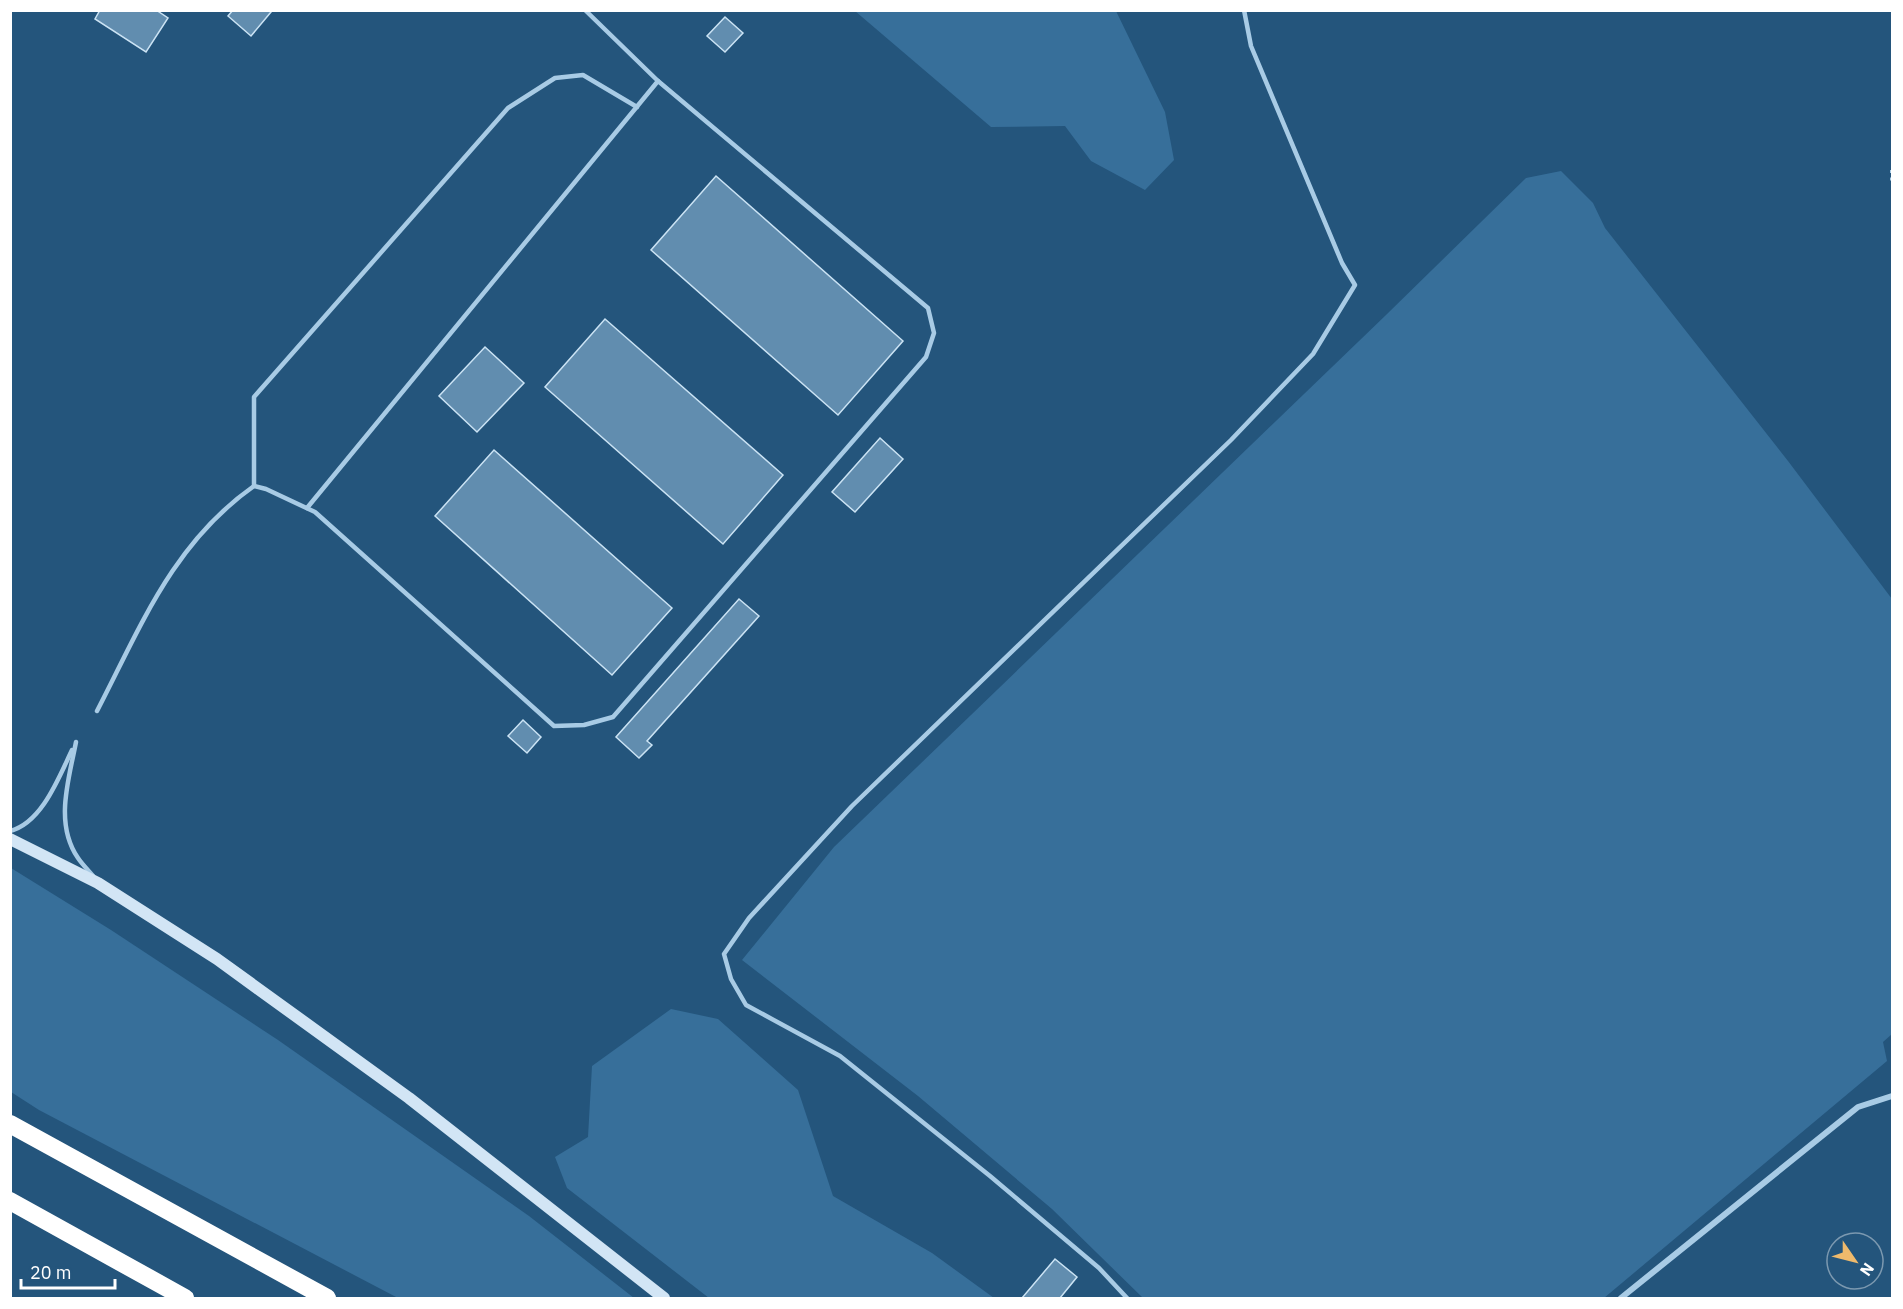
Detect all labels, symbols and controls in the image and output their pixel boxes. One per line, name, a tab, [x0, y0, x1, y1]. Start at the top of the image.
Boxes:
north arrow	[1825, 1231, 1885, 1291]
scale bar	[21, 1252, 116, 1290]
text: N	[1856, 1259, 1879, 1280]
text: 20 m	[30, 1261, 72, 1284]

